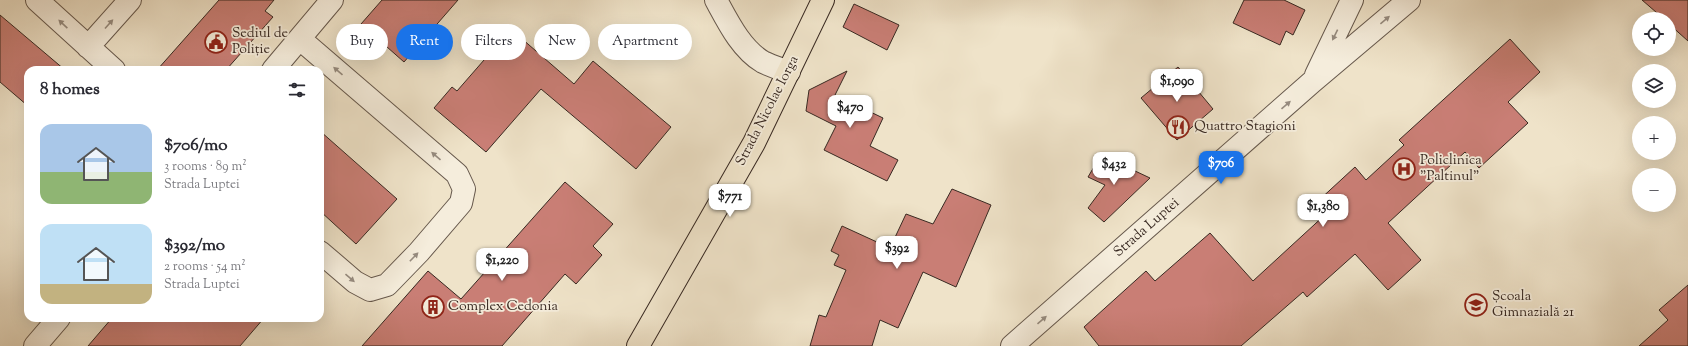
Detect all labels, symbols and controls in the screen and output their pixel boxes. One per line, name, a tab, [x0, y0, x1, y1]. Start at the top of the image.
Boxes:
map controls	[1632, 12, 1676, 212]
button: locate	[1632, 12, 1676, 56]
one-way arrow	[1380, 16, 1391, 25]
one-way arrow	[105, 18, 114, 29]
one-way arrow	[58, 19, 68, 28]
place label: Sediul de Poliție	[232, 24, 288, 60]
chip: Buy	[336, 24, 388, 60]
chip: Rent	[396, 24, 453, 60]
chip: Filters	[461, 24, 526, 60]
chip: New	[534, 24, 590, 60]
chip: Apartment	[598, 24, 692, 60]
public building icon: Sediul de Poliție	[203, 29, 229, 55]
one-way arrow	[1332, 29, 1338, 41]
street label: Strada Nicolae Iorga	[732, 52, 805, 170]
button: layers	[1632, 64, 1676, 108]
one-way arrow	[333, 67, 343, 76]
pin: $1,090	[1144, 69, 1210, 103]
text: $1,090	[1160, 73, 1194, 91]
text: 8 homes	[40, 78, 100, 102]
icon: filters	[286, 79, 308, 101]
pin: $470	[826, 95, 874, 129]
text: $470	[837, 99, 863, 117]
one-way arrow	[1281, 100, 1292, 109]
restaurant icon: Quattro Stagioni	[1165, 114, 1191, 140]
button: +	[1632, 116, 1676, 160]
place label: Quattro Stagioni	[1194, 117, 1296, 137]
text: $706/mo	[164, 134, 227, 158]
icon: home	[72, 140, 120, 188]
one-way arrow	[431, 151, 442, 160]
pin: $706	[1197, 151, 1245, 185]
place label: Policlinica "Paltinul"	[1420, 151, 1482, 187]
pin: $432	[1090, 152, 1138, 186]
text: $706	[1208, 155, 1234, 173]
text: $432	[1102, 156, 1126, 174]
hospital icon: Policlinica "Paltinul"	[1391, 156, 1417, 182]
text: 3 rooms · 89 m²	[164, 158, 247, 176]
button: −	[1632, 168, 1676, 212]
text: Strada Luptei	[164, 176, 240, 194]
pin: $771	[706, 184, 754, 218]
text: $771	[718, 188, 742, 206]
street label: Strada Luptei	[1110, 194, 1184, 262]
pin: $1,380	[1290, 194, 1356, 228]
text: $1,380	[1306, 198, 1340, 216]
text: $392/mo	[164, 234, 225, 258]
pin: $392	[873, 236, 921, 270]
icon: home	[72, 240, 120, 288]
text: $392	[885, 240, 909, 258]
pin: $1,220	[469, 248, 535, 282]
one-way arrow	[409, 252, 419, 262]
text: $1,220	[485, 252, 519, 270]
text: 2 rooms · 54 m²	[164, 258, 246, 276]
one-way arrow	[344, 273, 355, 282]
text: Strada Luptei	[164, 276, 240, 294]
place label: Școala Gimnazială 21	[1492, 287, 1574, 323]
school or university icon: Școala Gimnazială 21	[1463, 292, 1489, 318]
building icon: Complex Cedonia	[420, 294, 446, 320]
place label: Complex Cedonia	[448, 297, 559, 317]
one-way arrow	[1036, 316, 1047, 325]

